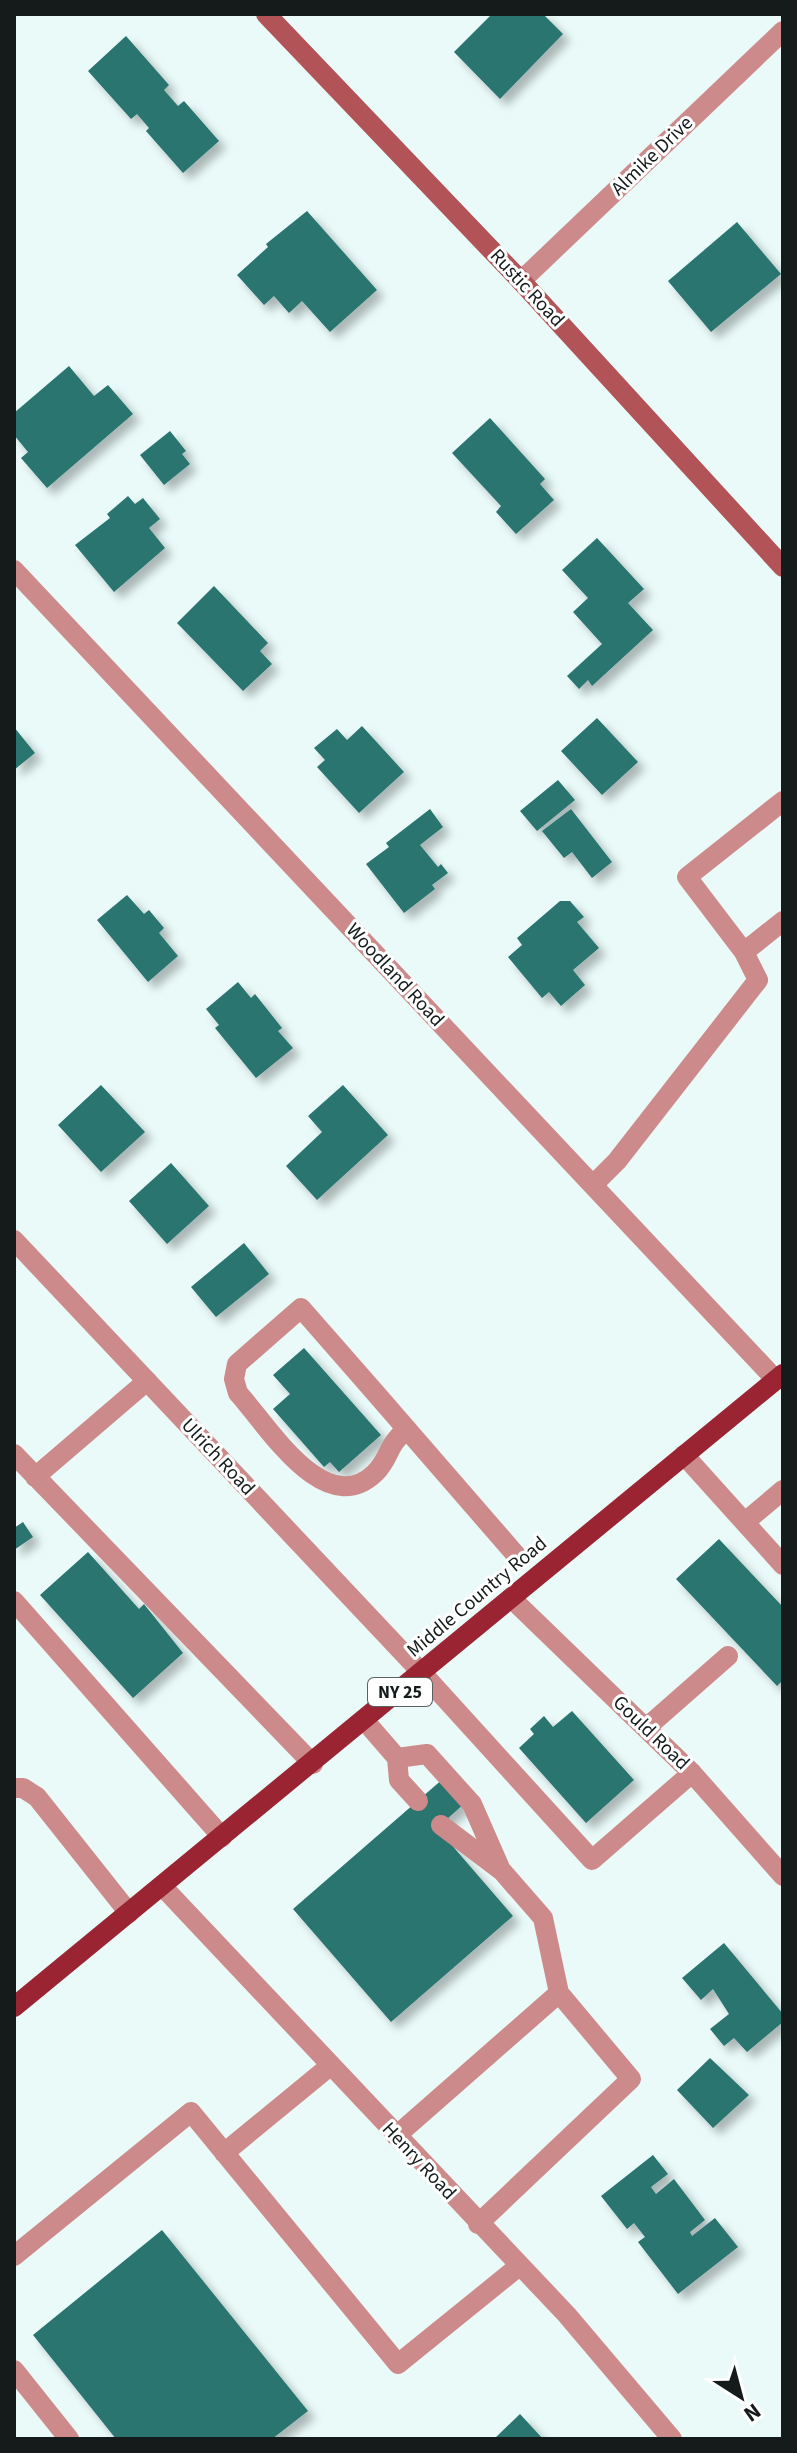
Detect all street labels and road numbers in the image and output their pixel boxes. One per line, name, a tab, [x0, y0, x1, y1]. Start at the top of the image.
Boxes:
street label: Almike Drive	[605, 110, 699, 202]
street label: Rustic Road	[483, 243, 571, 333]
street label: Woodland Road	[340, 917, 450, 1033]
street label: Ulrich Road	[175, 1412, 261, 1502]
street label: Middle Country Road	[401, 1530, 553, 1664]
road number: NY 25	[368, 1678, 432, 1706]
street label: Gould Road	[606, 1689, 696, 1777]
street label: Henry Road	[375, 2116, 463, 2206]

